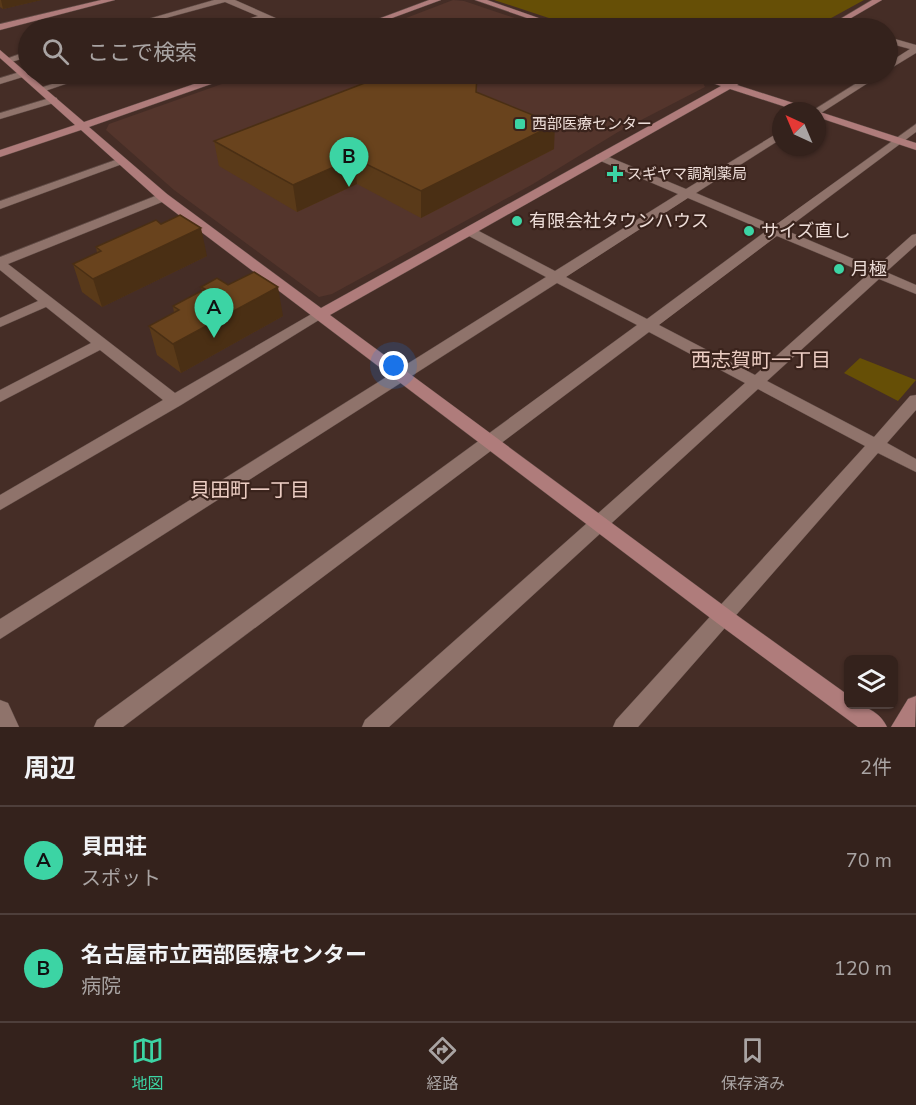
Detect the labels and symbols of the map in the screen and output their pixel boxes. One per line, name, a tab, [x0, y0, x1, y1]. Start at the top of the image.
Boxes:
north arrow	[772, 102, 826, 156]
place label: 西部医療センター	[532, 114, 652, 134]
marker: 西部医療センター	[513, 117, 527, 131]
pin: B	[330, 138, 368, 187]
place label: スギヤマ調剤薬局	[627, 164, 747, 184]
marker: スギヤマ調剤薬局	[608, 167, 622, 181]
place label: 有限会社タウンハウス	[529, 209, 709, 233]
marker: 有限会社タウンハウス	[510, 214, 524, 228]
place label: サイズ直し	[761, 219, 850, 243]
marker: サイズ直し	[742, 224, 756, 238]
place label: 月極	[851, 257, 887, 281]
marker: 月極	[832, 262, 846, 276]
pin: A	[194, 288, 234, 338]
district label: 西志賀町一丁目	[691, 347, 831, 374]
your location	[379, 351, 408, 380]
district label: 貝田町一丁目	[190, 477, 310, 504]

